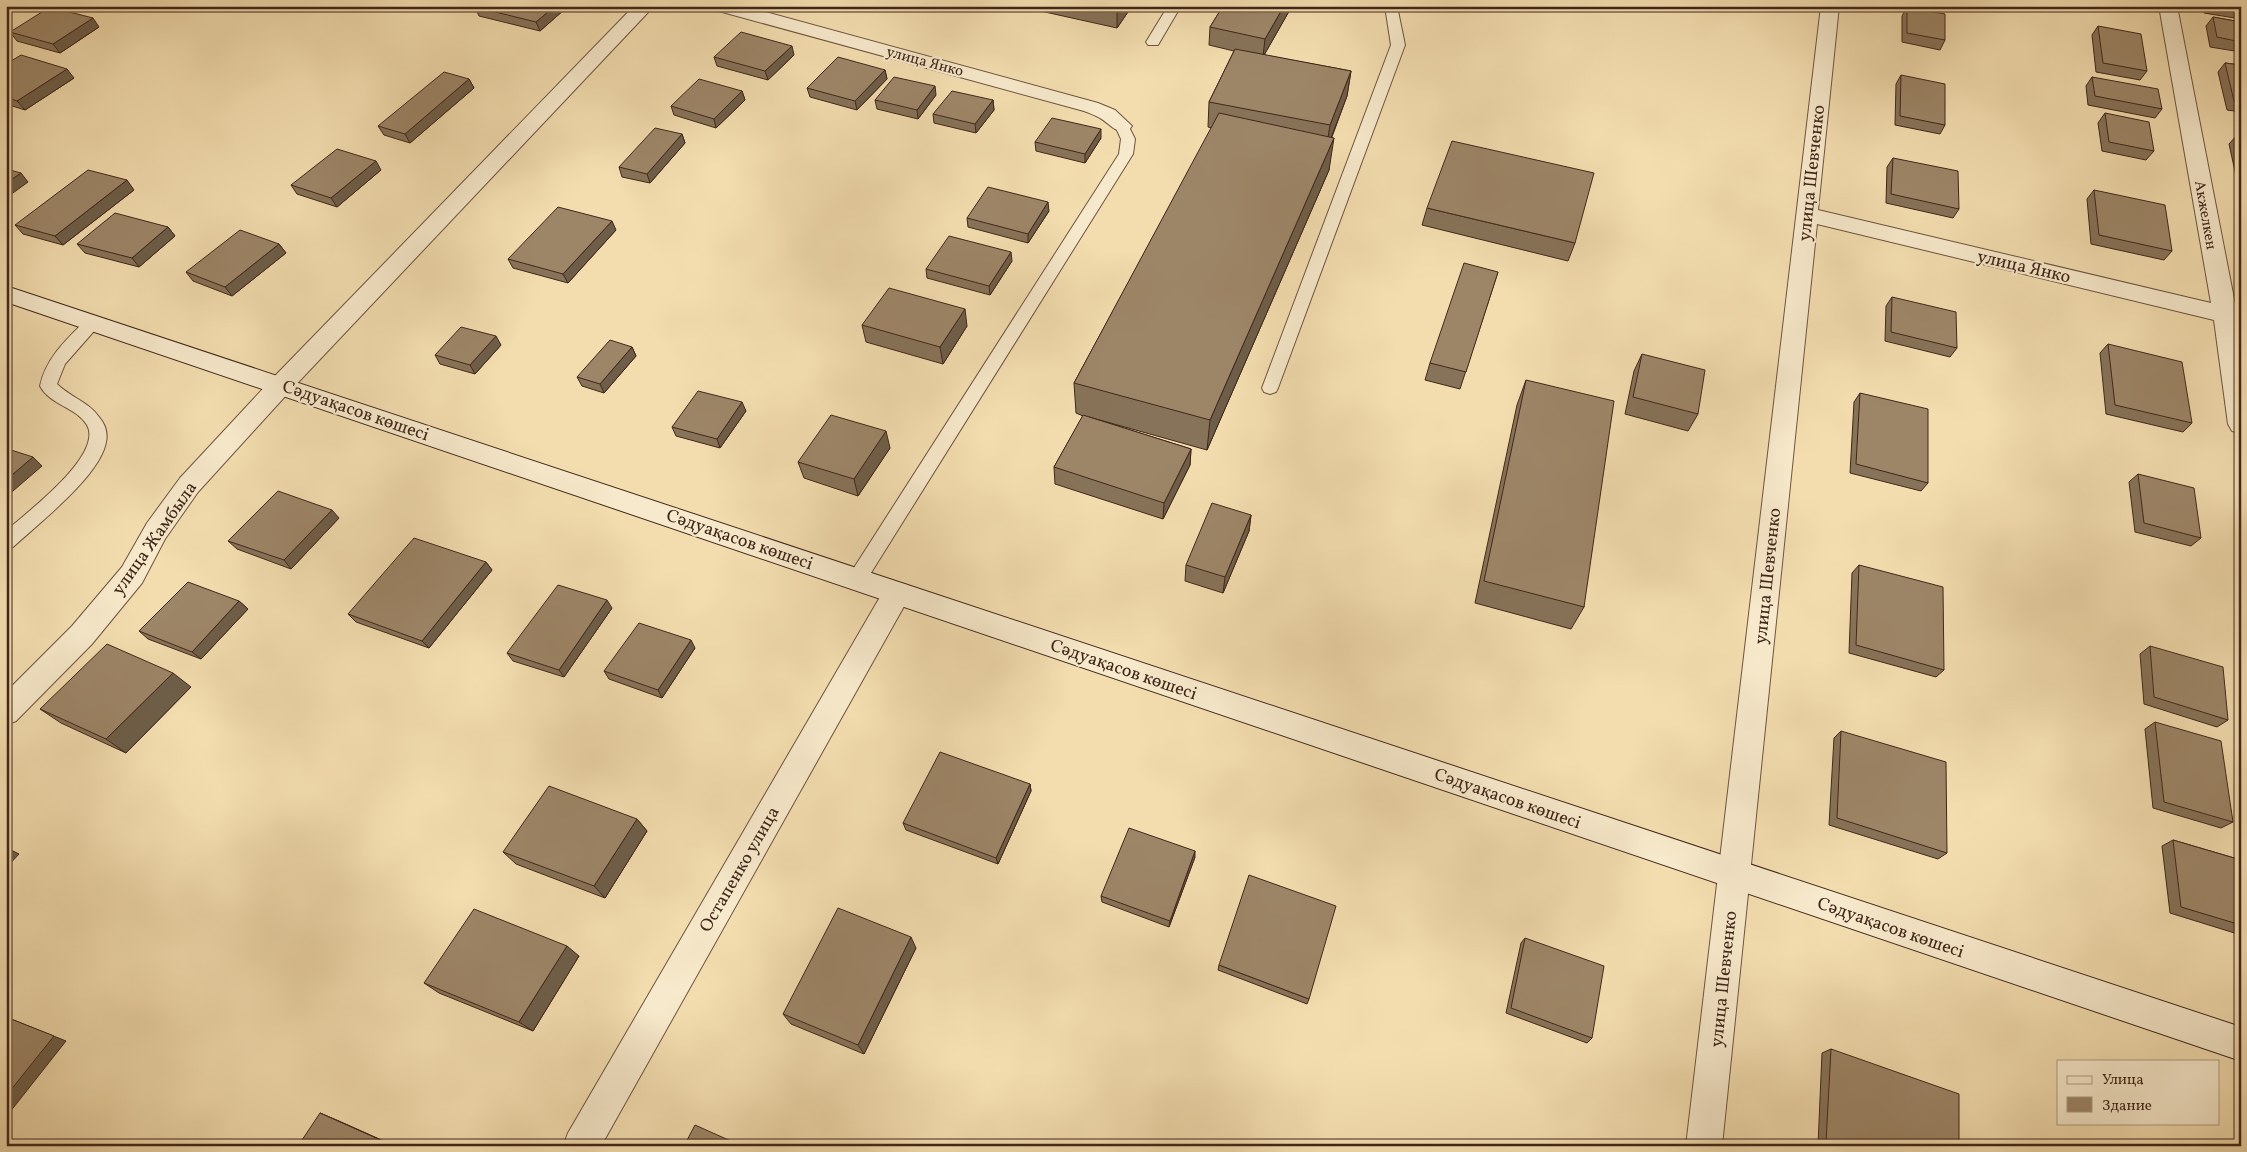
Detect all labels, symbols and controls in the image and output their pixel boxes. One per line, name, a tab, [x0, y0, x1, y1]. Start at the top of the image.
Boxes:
street label: улица Янко	[884, 42, 966, 83]
street label: улица Шевченко	[1793, 104, 1832, 243]
street label: Акжелкен	[2188, 179, 2221, 251]
street label: улица Янко	[1974, 245, 2073, 290]
street label: Сәдуақасов көшесі	[279, 375, 432, 448]
street label: улица Жамбыла	[107, 477, 204, 601]
street label: Сәдуақасов көшесі	[663, 504, 816, 577]
street label: улица Шевченко	[1749, 507, 1788, 646]
street label: Сәдуақасов көшесі	[1047, 634, 1200, 707]
street label: Сәдуақасов көшесі	[1431, 763, 1584, 836]
street label: Остапенко улица	[694, 802, 786, 937]
street label: Сәдуақасов көшесі	[1814, 892, 1967, 965]
street label: улица Шевченко	[1705, 910, 1744, 1049]
legend	[2057, 1060, 2220, 1124]
text: Улица	[2102, 1070, 2144, 1091]
text: Здание	[2102, 1096, 2152, 1117]

